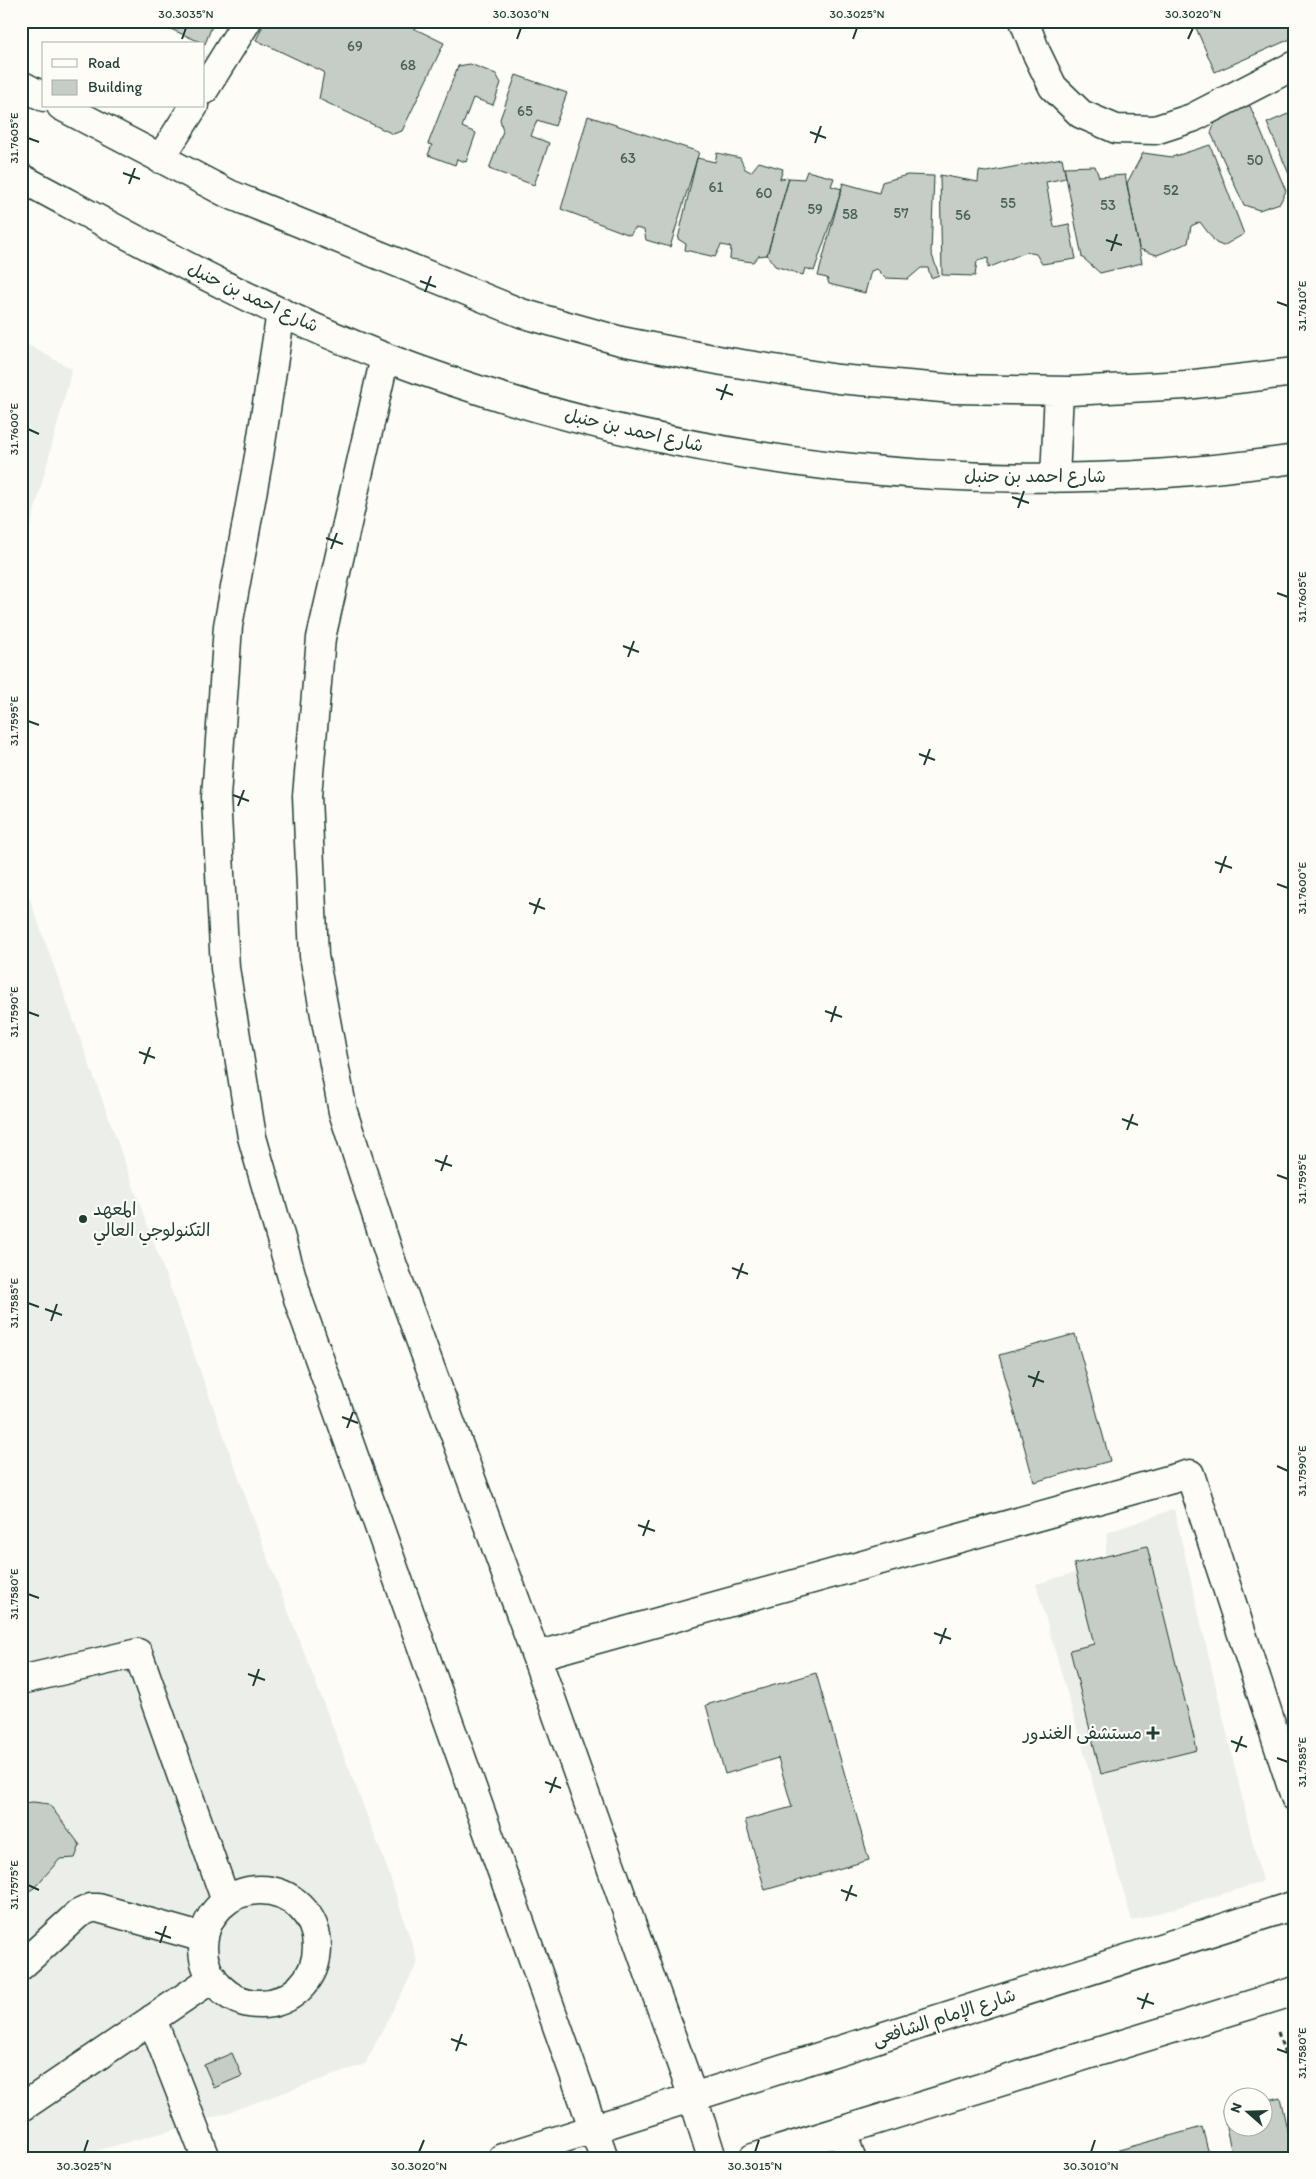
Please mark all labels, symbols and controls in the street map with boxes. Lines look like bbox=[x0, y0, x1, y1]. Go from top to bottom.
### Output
text: 30.3035°N bbox=[158, 7, 214, 21]
text: 30.3030°N bbox=[493, 7, 549, 21]
text: 30.3025°N bbox=[829, 7, 885, 21]
text: 30.3020°N bbox=[1165, 7, 1221, 21]
house number: 69 bbox=[347, 37, 363, 55]
legend bbox=[42, 42, 205, 108]
text: Road bbox=[88, 54, 121, 72]
house number: 68 bbox=[400, 56, 416, 74]
text: Building bbox=[88, 78, 142, 96]
house number: 65 bbox=[517, 102, 533, 120]
text: 31.7605°E bbox=[7, 112, 21, 164]
house number: 63 bbox=[620, 149, 636, 167]
house number: 50 bbox=[1246, 151, 1264, 169]
house number: 61 bbox=[709, 178, 723, 196]
house number: 52 bbox=[1163, 181, 1179, 199]
house number: 60 bbox=[755, 184, 773, 202]
house number: 55 bbox=[1000, 194, 1016, 212]
house number: 53 bbox=[1100, 196, 1116, 214]
house number: 59 bbox=[807, 200, 823, 218]
house number: 57 bbox=[893, 204, 909, 222]
house number: 58 bbox=[842, 205, 858, 223]
house number: 56 bbox=[955, 206, 971, 224]
street label: شارع احمد بن حنبل bbox=[184, 257, 322, 338]
text: 31.7610°E bbox=[1295, 280, 1309, 331]
text: 31.7600°E bbox=[7, 402, 21, 455]
street label: شارع احمد بن حنبل bbox=[562, 403, 706, 458]
street label: شارع احمد بن حنبل bbox=[964, 465, 1106, 488]
text: 31.7605°E bbox=[1295, 571, 1309, 623]
text: 31.7595°E bbox=[7, 696, 21, 746]
text: 31.7600°E bbox=[1295, 861, 1309, 914]
text: 31.7590°E bbox=[7, 986, 21, 1038]
text: 31.7595°E bbox=[1295, 1154, 1309, 1204]
place label: المعهد التكنولوجي العالي bbox=[93, 1198, 210, 1246]
marker: المعهد التكنولوجي العالي bbox=[77, 1213, 89, 1225]
text: 31.7585°E bbox=[7, 1277, 21, 1328]
text: 31.7590°E bbox=[1295, 1445, 1309, 1497]
text: 31.7580°E bbox=[7, 1568, 21, 1620]
place label: مستشفى الغندور bbox=[1021, 1722, 1142, 1744]
marker: مستشفى الغندور bbox=[1146, 1726, 1160, 1740]
text: 31.7585°E bbox=[1295, 1736, 1309, 1787]
text: 31.7575°E bbox=[7, 1860, 21, 1910]
street label: شارع الإمام الشافعى bbox=[869, 1983, 1019, 2053]
text: 31.7580°E bbox=[1295, 2027, 1309, 2079]
north arrow bbox=[1224, 2086, 1274, 2136]
text: N bbox=[1227, 2100, 1246, 2115]
text: 30.3025°N bbox=[56, 2159, 112, 2173]
text: 30.3020°N bbox=[391, 2159, 447, 2173]
text: 30.3015°N bbox=[728, 2159, 782, 2173]
text: 30.3010°N bbox=[1063, 2159, 1119, 2173]

